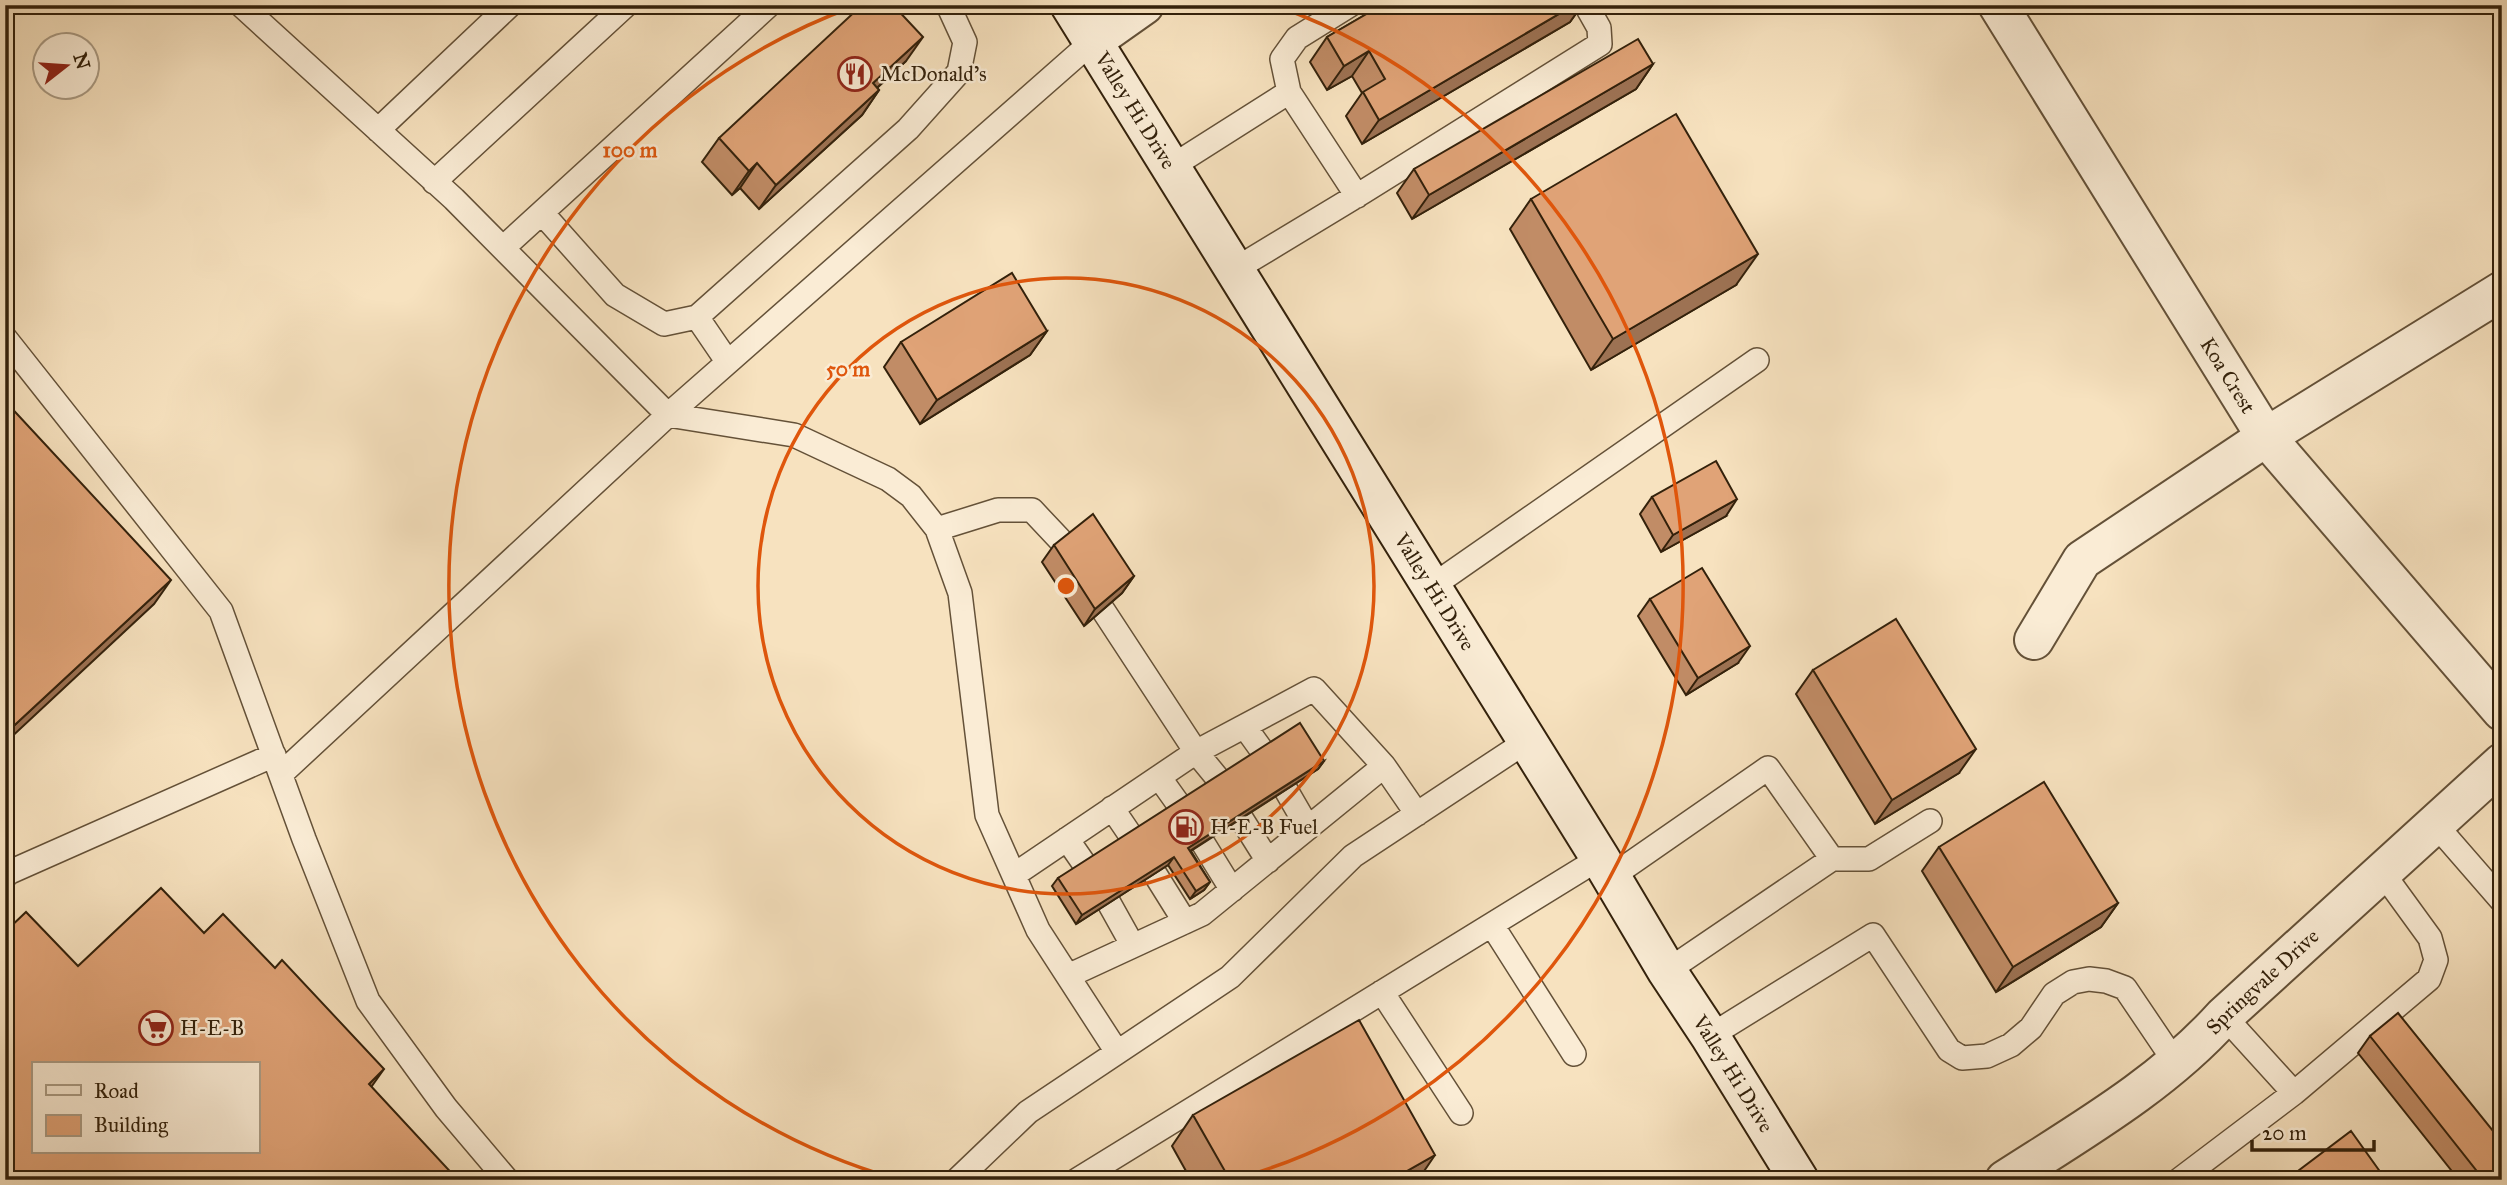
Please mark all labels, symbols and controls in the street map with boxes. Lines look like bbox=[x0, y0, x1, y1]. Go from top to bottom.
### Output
north arrow bbox=[32, 32, 102, 102]
street label: Valley Hi Drive bbox=[1089, 46, 1182, 174]
text: N bbox=[68, 50, 95, 72]
restaurant icon: McDonald's bbox=[836, 55, 874, 93]
place label: McDonald's bbox=[880, 61, 987, 87]
text: 100 m bbox=[603, 137, 658, 163]
street label: Koa Crest bbox=[2194, 333, 2262, 419]
text: 50 m bbox=[826, 356, 870, 382]
street label: Valley Hi Drive bbox=[1388, 528, 1481, 656]
centre of rings bbox=[1054, 574, 1078, 598]
fuel station icon: H-E-B Fuel bbox=[1167, 808, 1205, 846]
place label: H-E-B Fuel bbox=[1210, 814, 1318, 840]
street label: Springvale Drive bbox=[2201, 923, 2324, 1040]
supermarket icon: H-E-B bbox=[137, 1009, 175, 1047]
street label: Valley Hi Drive bbox=[1686, 1009, 1780, 1138]
place label: H-E-B bbox=[180, 1015, 244, 1041]
legend bbox=[32, 1062, 259, 1154]
text: Road bbox=[94, 1078, 139, 1104]
scale bar bbox=[2252, 1108, 2374, 1152]
text: Building bbox=[94, 1112, 168, 1138]
text: 20 m bbox=[2262, 1120, 2307, 1146]

